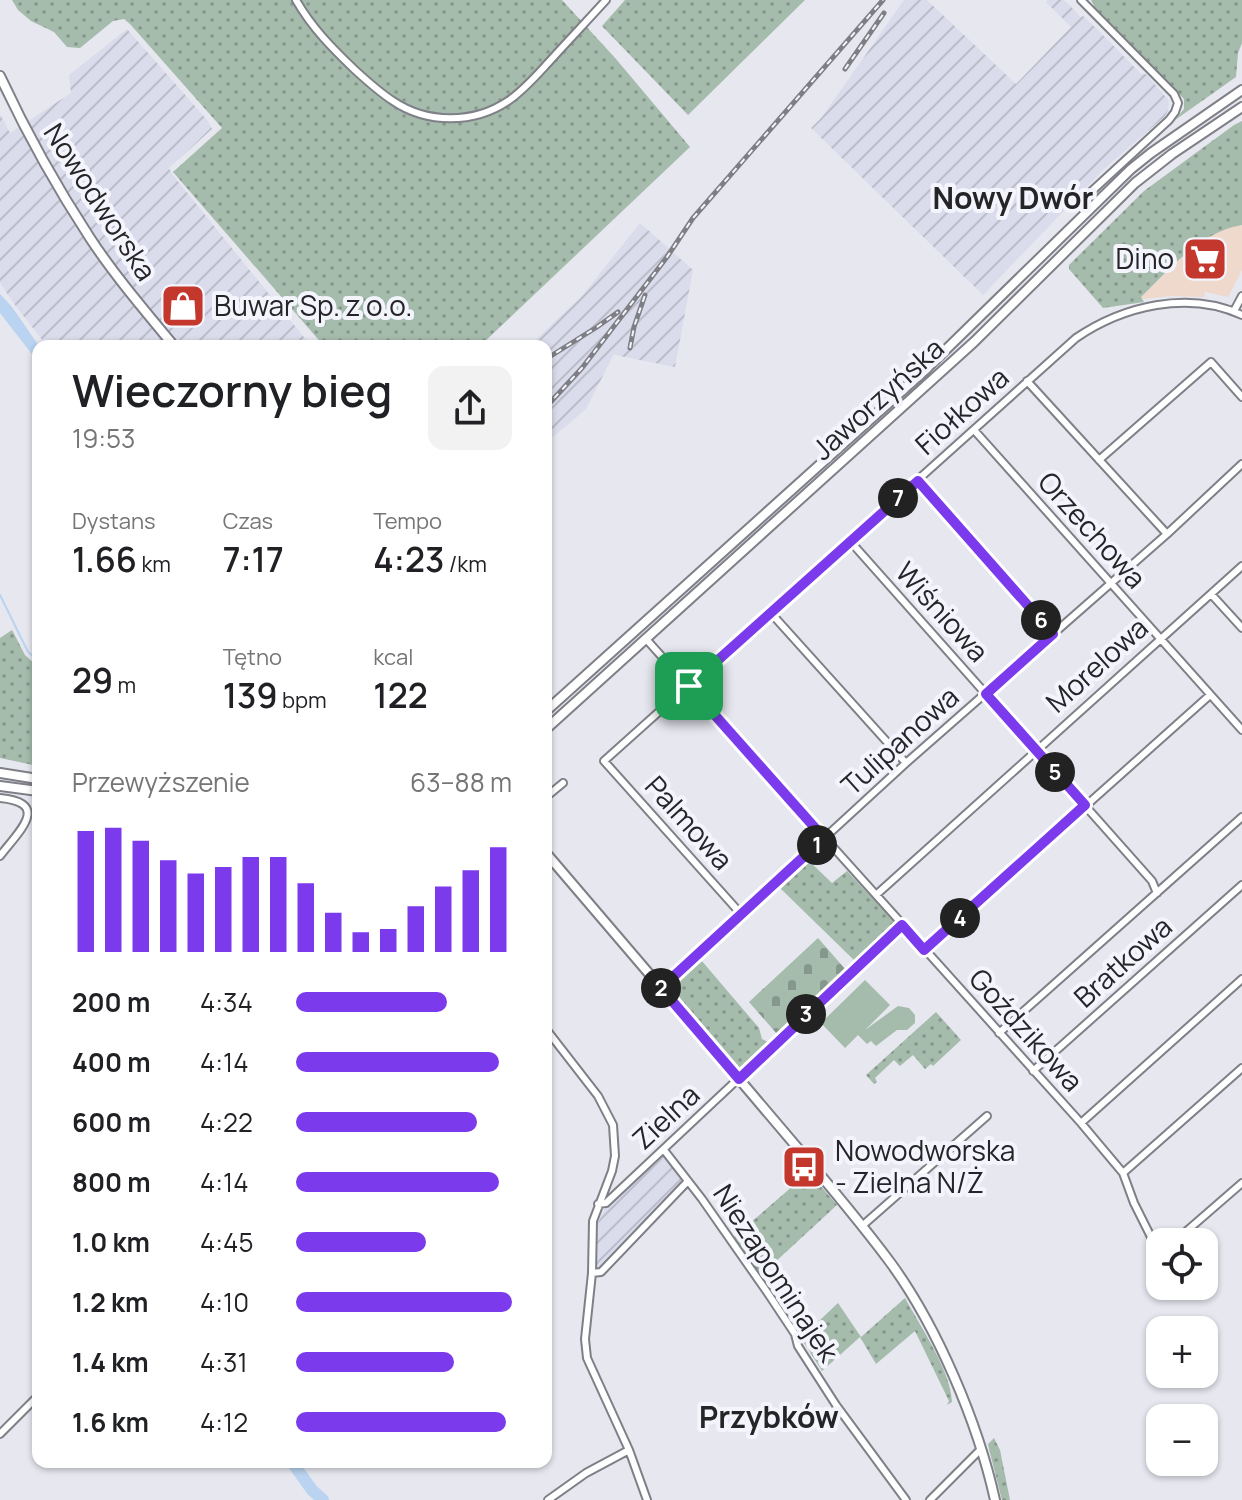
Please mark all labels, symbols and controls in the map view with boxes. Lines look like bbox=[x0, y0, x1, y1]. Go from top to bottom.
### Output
street label: Nowodworska bbox=[36, 115, 166, 287]
district label: Nowy Dwór bbox=[932, 177, 1094, 218]
supermarket icon: Dino bbox=[1181, 235, 1229, 283]
place label: Dino bbox=[1116, 239, 1174, 277]
shop icon: Buwar Sp. z o.o. bbox=[159, 282, 207, 330]
place label: Buwar Sp. z o.o. bbox=[214, 286, 412, 324]
street label: Jaworzyńska bbox=[803, 329, 952, 468]
street label: Fiołkowa bbox=[906, 358, 1016, 462]
text: Wieczorny bieg bbox=[72, 360, 392, 420]
button: share bbox=[428, 366, 512, 450]
text: 19:53 bbox=[72, 420, 135, 456]
street label: Orzechowa bbox=[1030, 463, 1155, 596]
pin: 7 bbox=[878, 478, 918, 518]
text: 7 bbox=[892, 483, 904, 513]
text: Dystans bbox=[72, 506, 156, 536]
text: Czas bbox=[223, 506, 273, 536]
text: Tempo bbox=[373, 506, 442, 536]
text: 1.66 bbox=[72, 536, 137, 582]
text: 7:17 bbox=[223, 536, 284, 582]
text: 4:23 bbox=[373, 536, 444, 582]
text: km bbox=[137, 549, 171, 579]
text: /km bbox=[444, 549, 487, 579]
street label: Wiśniowa bbox=[888, 553, 998, 669]
pin: 6 bbox=[1021, 600, 1061, 640]
text: 6 bbox=[1034, 605, 1048, 635]
street label: Morelowa bbox=[1037, 608, 1156, 720]
text: Tętno bbox=[223, 642, 282, 672]
text: kcal bbox=[373, 642, 413, 672]
pin bbox=[655, 652, 723, 720]
text: 29 bbox=[72, 657, 113, 703]
icon: arrive bbox=[667, 664, 711, 708]
text: m bbox=[113, 670, 136, 700]
text: 139 bbox=[223, 672, 278, 718]
text: 122 bbox=[373, 672, 428, 718]
street label: Tulipanowa bbox=[832, 677, 966, 803]
text: bpm bbox=[278, 685, 327, 715]
pin: 5 bbox=[1035, 752, 1075, 792]
text: 5 bbox=[1049, 757, 1061, 787]
text: Przewyższenie bbox=[72, 764, 250, 800]
text: 63–88 m bbox=[410, 764, 512, 800]
street label: Palmowa bbox=[637, 767, 742, 877]
pin: 1 bbox=[797, 825, 837, 865]
text: 1 bbox=[812, 830, 822, 860]
pin: 4 bbox=[940, 898, 980, 938]
text: 4 bbox=[953, 903, 967, 933]
street label: Bratkowa bbox=[1065, 907, 1179, 1015]
street label: Goździkowa bbox=[961, 960, 1092, 1099]
pin: 2 bbox=[641, 968, 681, 1008]
text: 2 bbox=[654, 973, 668, 1003]
text: 200 m bbox=[72, 984, 150, 1020]
text: 4:34 bbox=[200, 984, 253, 1020]
pin: 3 bbox=[786, 994, 826, 1034]
text: 3 bbox=[800, 999, 812, 1029]
text: 400 m bbox=[72, 1044, 151, 1080]
text: 4:14 bbox=[200, 1044, 249, 1080]
street label: Zielna bbox=[624, 1075, 707, 1157]
text: 600 m bbox=[72, 1104, 151, 1140]
text: 4:22 bbox=[200, 1104, 253, 1140]
place label: Nowodworska - Zielna N/Ż bbox=[835, 1131, 1015, 1201]
bus stop icon: Nowodworska - Zielna N/Ż bbox=[780, 1143, 828, 1191]
text: 800 m bbox=[72, 1164, 151, 1200]
text: 4:14 bbox=[200, 1164, 249, 1200]
street label: Niezapominajek bbox=[705, 1176, 849, 1369]
text: 1.0 km bbox=[72, 1224, 150, 1260]
text: 4:45 bbox=[200, 1224, 253, 1260]
map controls bbox=[1146, 1228, 1218, 1476]
button: locate bbox=[1146, 1228, 1218, 1300]
text: 1.2 km bbox=[72, 1284, 148, 1320]
text: 4:10 bbox=[200, 1284, 249, 1320]
button: + bbox=[1146, 1316, 1218, 1388]
text: 1.4 km bbox=[72, 1344, 149, 1380]
text: 4:31 bbox=[200, 1344, 248, 1380]
district label: Przybków bbox=[699, 1396, 839, 1437]
text: 1.6 km bbox=[72, 1404, 149, 1440]
text: 4:12 bbox=[200, 1404, 248, 1440]
button: − bbox=[1146, 1404, 1218, 1476]

